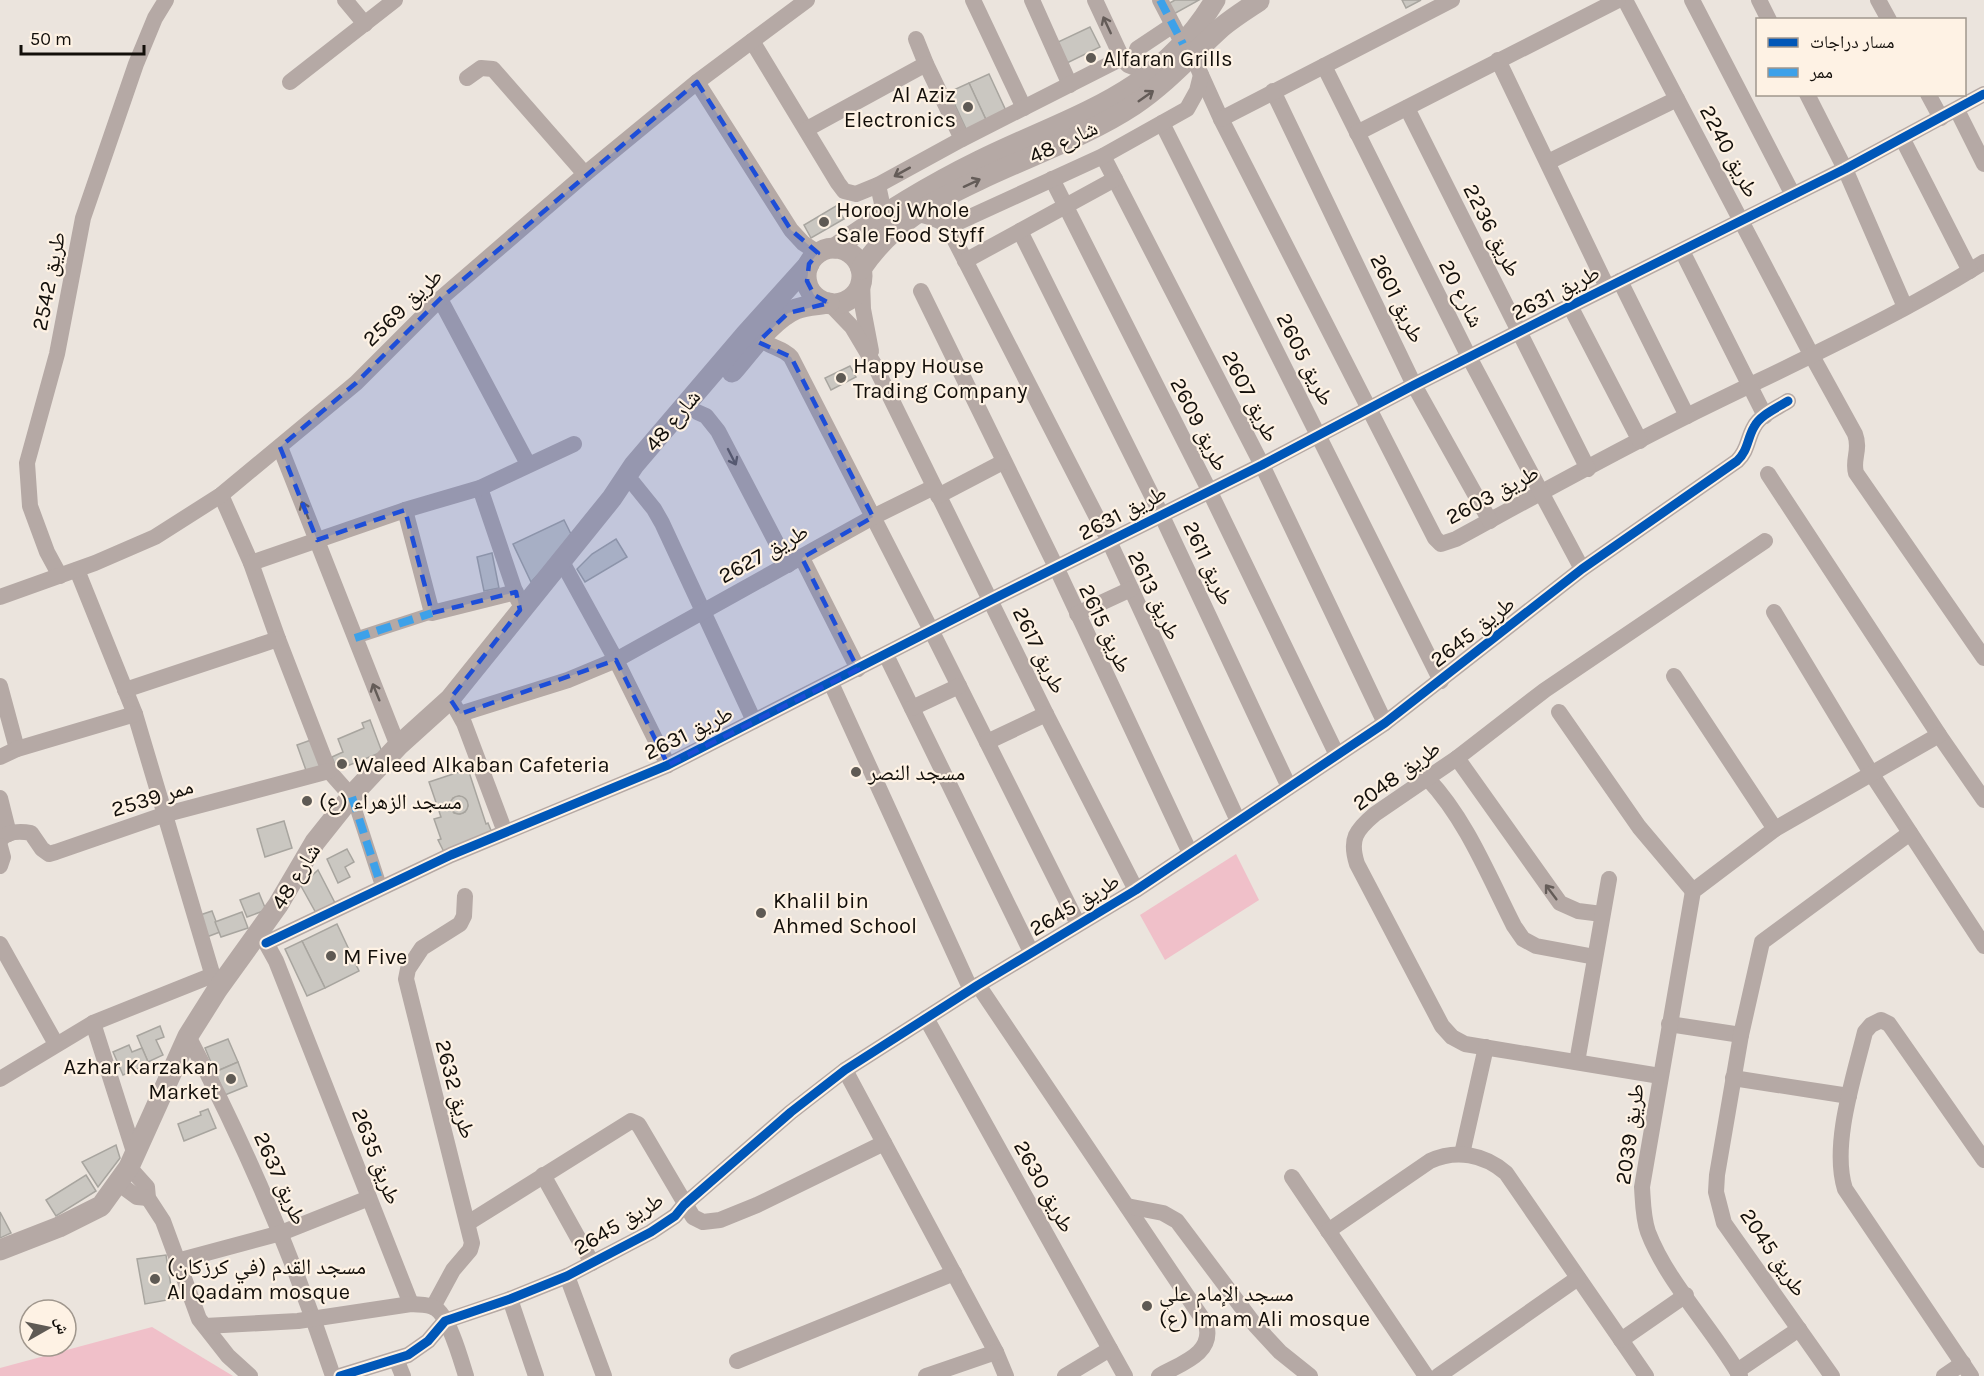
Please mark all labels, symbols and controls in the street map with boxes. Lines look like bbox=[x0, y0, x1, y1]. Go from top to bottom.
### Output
one-way arrow bbox=[1100, 17, 1112, 35]
scale bar bbox=[21, 18, 144, 56]
legend bbox=[1756, 18, 1966, 96]
text: 50 m bbox=[30, 28, 72, 50]
text: مسار دراجات bbox=[1810, 31, 1895, 53]
place label: Alfaran Grills bbox=[1103, 46, 1233, 72]
marker: Alfaran Grills bbox=[1084, 51, 1098, 65]
text: ممر bbox=[1809, 61, 1833, 83]
place label: Al Aziz Electronics bbox=[844, 82, 956, 133]
one-way arrow bbox=[1137, 90, 1154, 102]
marker: Al Aziz Electronics bbox=[961, 100, 975, 114]
street label: طريق 2240 bbox=[1694, 101, 1764, 202]
street label: شارع 48 bbox=[1025, 115, 1102, 169]
one-way arrow bbox=[894, 166, 911, 178]
one-way arrow bbox=[962, 177, 980, 189]
street label: طريق 2236 bbox=[1458, 179, 1527, 282]
place label: Horooj Whole Sale Food Styff bbox=[836, 197, 985, 248]
marker: Horooj Whole Sale Food Styff bbox=[817, 215, 831, 229]
street label: طريق 2542 bbox=[27, 229, 71, 333]
street label: طريق 2601 bbox=[1364, 250, 1430, 347]
street label: شارع 20 bbox=[1433, 255, 1489, 332]
street label: طريق 2631 bbox=[1507, 260, 1604, 326]
street label: طريق 2569 bbox=[357, 263, 448, 352]
street label: طريق 2605 bbox=[1271, 308, 1340, 410]
street label: طريق 2607 bbox=[1216, 346, 1284, 446]
place label: Happy House Trading Company bbox=[853, 353, 1028, 404]
marker: Happy House Trading Company bbox=[834, 371, 848, 385]
street label: طريق 2609 bbox=[1164, 373, 1234, 476]
street label: شارع 48 bbox=[639, 384, 706, 457]
one-way arrow bbox=[726, 447, 738, 465]
street label: طريق 2603 bbox=[1441, 460, 1543, 530]
street label: طريق 2631 bbox=[1074, 480, 1171, 546]
one-way arrow bbox=[299, 501, 310, 520]
street label: طريق 2611 bbox=[1177, 517, 1239, 610]
street label: طريق 2627 bbox=[714, 519, 813, 589]
street label: طريق 2613 bbox=[1122, 546, 1186, 644]
street label: طريق 2615 bbox=[1073, 580, 1137, 677]
street label: طريق 2645 bbox=[1425, 591, 1520, 673]
street label: طريق 2617 bbox=[1007, 603, 1071, 698]
one-way arrow bbox=[370, 683, 381, 701]
street label: طريق 2631 bbox=[640, 700, 737, 766]
street label: طريق 2048 bbox=[1348, 735, 1445, 816]
place label: Waleed Alkaban Cafeteria bbox=[354, 752, 610, 778]
marker: Waleed Alkaban Cafeteria bbox=[335, 757, 349, 771]
place label: مسجد النصر bbox=[867, 760, 965, 786]
marker: مسجد النصر bbox=[849, 765, 863, 779]
street label: ممر 2539 bbox=[108, 773, 196, 823]
place label: مسجد الزهراء (ع) bbox=[319, 789, 462, 815]
marker: مسجد الزهراء (ع) bbox=[300, 794, 314, 808]
street label: شارع 48 bbox=[266, 839, 326, 914]
street label: طريق 2645 bbox=[1025, 868, 1124, 942]
one-way arrow bbox=[1545, 885, 1558, 901]
place label: Khalil bin Ahmed School bbox=[773, 888, 917, 939]
marker: Khalil bin Ahmed School bbox=[754, 906, 768, 920]
place label: M Five bbox=[343, 944, 407, 970]
marker: M Five bbox=[324, 949, 338, 963]
street label: طريق 2632 bbox=[429, 1037, 481, 1142]
place label: Azhar Karzakan Market bbox=[64, 1054, 219, 1105]
marker: Azhar Karzakan Market bbox=[224, 1072, 238, 1086]
street label: طريق 2039 bbox=[1610, 1082, 1650, 1186]
street label: طريق 2635 bbox=[346, 1105, 406, 1208]
street label: طريق 2637 bbox=[248, 1128, 312, 1229]
street label: طريق 2630 bbox=[1008, 1136, 1080, 1237]
street label: طريق 2645 bbox=[569, 1187, 668, 1261]
street label: طريق 2045 bbox=[1734, 1203, 1812, 1302]
place label: مسجد القدم (في كرزكان) Al Qadam mosque bbox=[167, 1254, 366, 1305]
marker: مسجد القدم (في كرزكان) Al Qadam mosque bbox=[148, 1272, 162, 1286]
place label: مسجد الإمام علي (ع) Imam Ali mosque bbox=[1159, 1281, 1370, 1332]
north arrow bbox=[18, 1298, 78, 1358]
marker: مسجد الإمام علي (ع) Imam Ali mosque bbox=[1140, 1299, 1154, 1313]
text: ش bbox=[52, 1316, 73, 1336]

